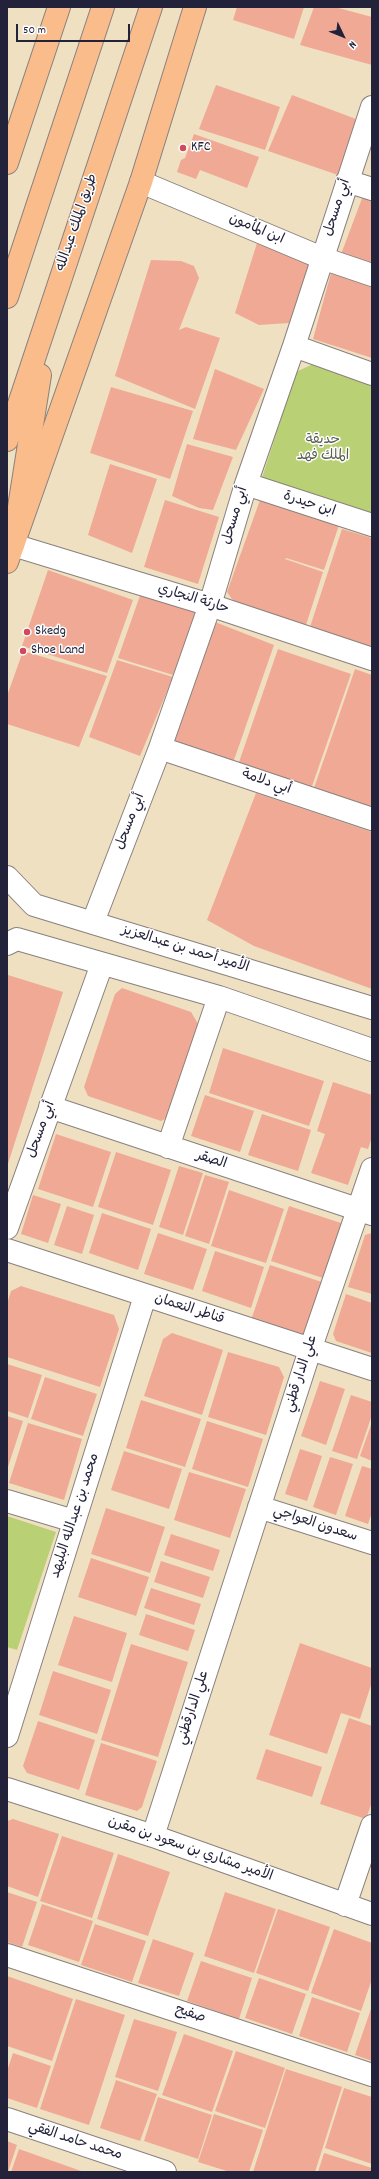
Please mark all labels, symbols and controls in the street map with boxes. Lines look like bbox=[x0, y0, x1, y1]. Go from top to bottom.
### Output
scale bar bbox=[18, 16, 132, 42]
north arrow bbox=[323, 16, 363, 56]
text: 50 m bbox=[23, 22, 46, 39]
text: N bbox=[344, 37, 359, 52]
place label: KFC bbox=[191, 140, 211, 156]
marker: KFC bbox=[178, 143, 188, 153]
street label: طريق الملك عبدالله bbox=[53, 172, 103, 274]
street label: أبي مسحل bbox=[321, 177, 355, 239]
street label: ابن المأمون bbox=[226, 211, 286, 249]
park label: حديقة الملك فهد bbox=[297, 433, 349, 466]
street label: أبي مسحل bbox=[219, 485, 253, 547]
street label: ابن حيدرة bbox=[281, 489, 337, 521]
street label: حارثة النجاري bbox=[155, 581, 231, 619]
place label: Skedg bbox=[35, 624, 66, 640]
marker: Skedg bbox=[22, 627, 32, 637]
place label: Shoe Land bbox=[31, 643, 85, 659]
marker: Shoe Land bbox=[18, 646, 28, 656]
street label: أبي دلامة bbox=[239, 767, 293, 799]
street label: أبي مسحل bbox=[113, 791, 149, 853]
street label: الأمير أحمد بن عبدالعزيز bbox=[119, 923, 251, 977]
street label: أبي مسحل bbox=[24, 1099, 60, 1161]
street label: الصقر bbox=[193, 1148, 229, 1174]
street label: قناطر النعمان bbox=[152, 1291, 226, 1329]
street label: علي الدار قطني bbox=[282, 1333, 322, 1415]
street label: محمد بن عبدالله البليهد bbox=[48, 1452, 104, 1580]
street label: سعدون العواجي bbox=[271, 1503, 359, 1547]
street label: علي الدارقطني bbox=[174, 1669, 214, 1747]
street label: الأمير مشاري بن سعود بن مقرن bbox=[105, 1814, 275, 1886]
street label: صفيح bbox=[173, 2002, 207, 2028]
street label: محمد حامد الفقي bbox=[26, 2119, 124, 2165]

